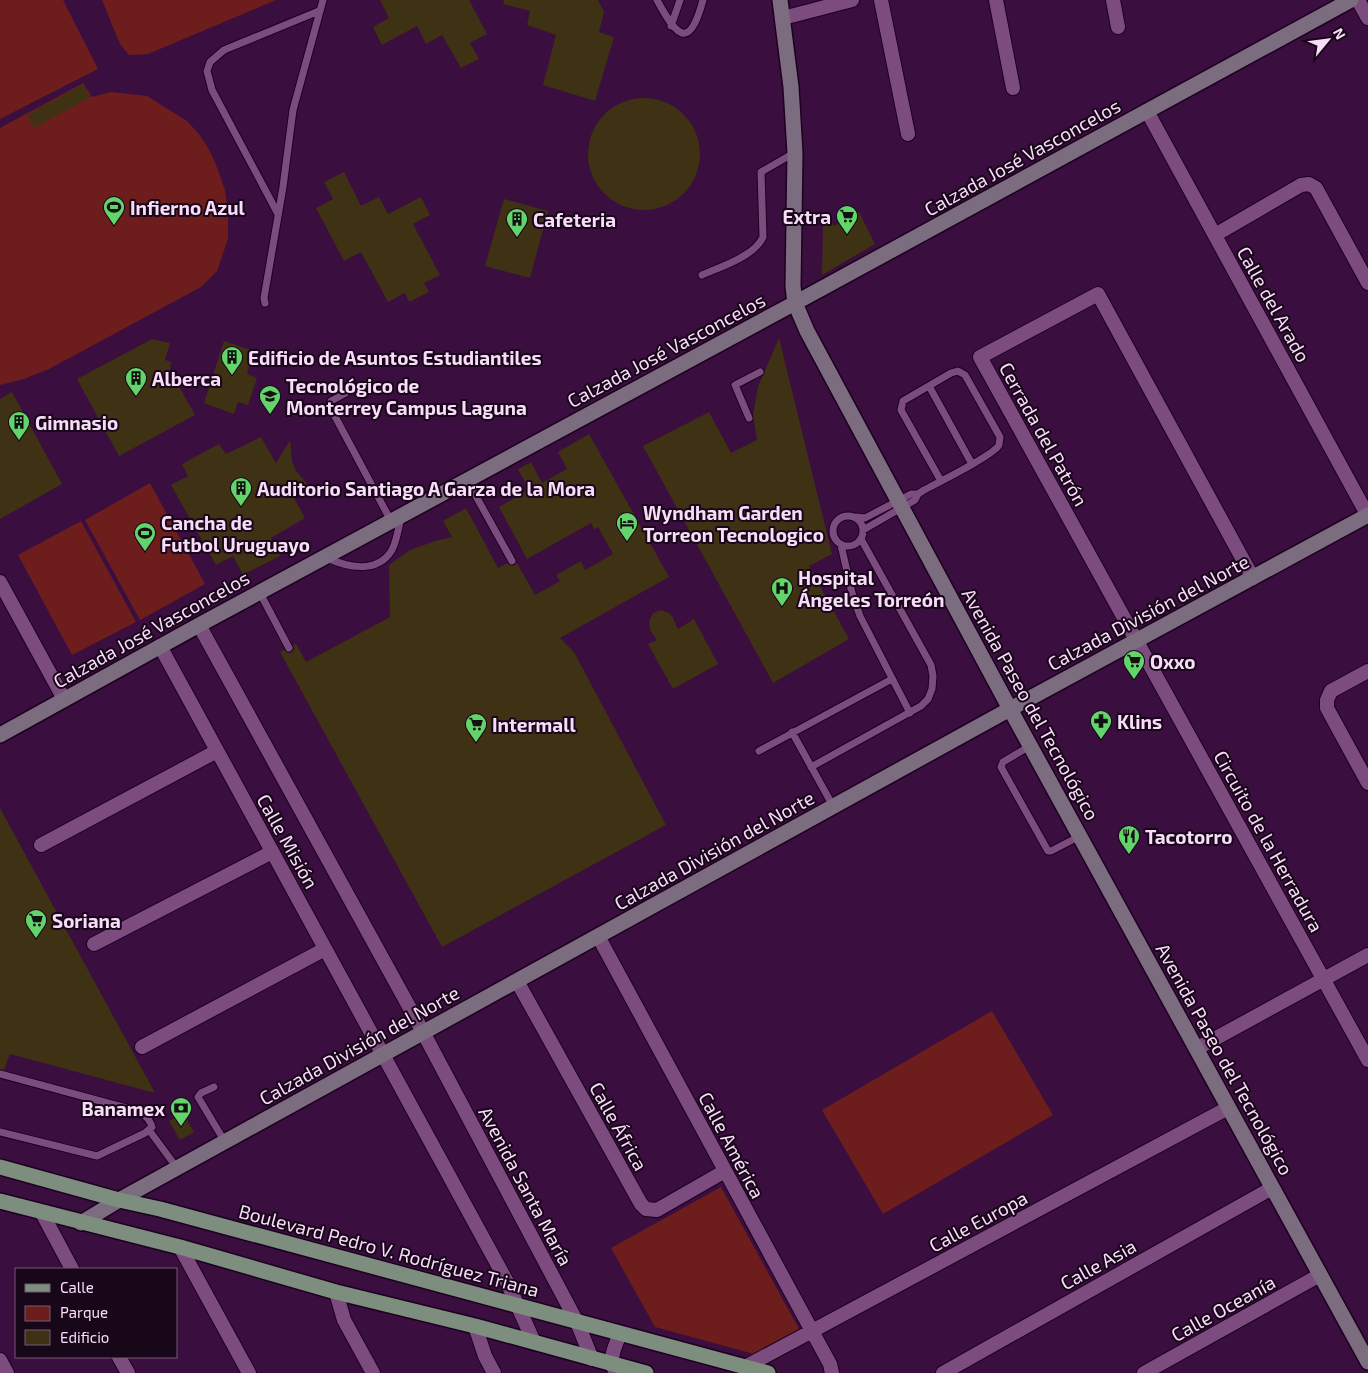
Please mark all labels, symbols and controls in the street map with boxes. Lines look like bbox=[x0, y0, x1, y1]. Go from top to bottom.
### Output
north arrow bbox=[1303, 15, 1353, 65]
text: N bbox=[1330, 25, 1350, 42]
street label: Calzada José Vasconcelos bbox=[920, 93, 1124, 221]
sports icon: Infierno Azul bbox=[102, 195, 126, 226]
place label: Infierno Azul bbox=[130, 196, 245, 219]
supermarket icon: Extra bbox=[835, 204, 859, 235]
place label: Extra bbox=[783, 205, 831, 228]
building icon: Cafeteria bbox=[505, 207, 529, 238]
place label: Cafeteria bbox=[533, 208, 616, 231]
street label: Calle del Arado bbox=[1233, 242, 1315, 366]
street label: Calzada José Vasconcelos bbox=[563, 288, 769, 412]
building icon: Edificio de Asuntos Estudiantiles bbox=[220, 345, 244, 376]
place label: Edificio de Asuntos Estudiantiles bbox=[248, 346, 542, 369]
street label: Cerrada del Patrón bbox=[995, 358, 1093, 510]
building icon: Alberca bbox=[124, 366, 148, 397]
place label: Alberca bbox=[152, 367, 221, 390]
place label: Tecnológico de Monterrey Campus Laguna bbox=[286, 374, 527, 420]
school or university icon: Tecnológico de Monterrey Campus Laguna bbox=[258, 384, 282, 415]
building icon: Gimnasio bbox=[7, 410, 31, 441]
place label: Gimnasio bbox=[35, 411, 118, 434]
building icon: Auditorio Santiago A Garza de la Mora bbox=[229, 476, 253, 507]
place label: Auditorio Santiago A Garza de la Mora bbox=[257, 477, 595, 500]
place label: Wyndham Garden Torreon Tecnologico bbox=[643, 501, 824, 546]
place label: Cancha de Futbol Uruguayo bbox=[161, 511, 310, 557]
hotel icon: Wyndham Garden Torreon Tecnologico bbox=[615, 511, 639, 542]
sports icon: Cancha de Futbol Uruguayo bbox=[133, 521, 157, 552]
street label: Calzada División del Norte bbox=[1043, 549, 1253, 675]
street label: Calzada José Vasconcelos bbox=[49, 565, 253, 693]
place label: Hospital Ángeles Torreón bbox=[798, 566, 944, 611]
hospital icon: Hospital Ángeles Torreón bbox=[770, 576, 794, 607]
street label: Avenida Paseo del Tecnológico bbox=[958, 584, 1104, 824]
supermarket icon: Oxxo bbox=[1122, 649, 1146, 680]
place label: Oxxo bbox=[1150, 650, 1196, 673]
pharmacy icon: Klins bbox=[1089, 709, 1113, 740]
place label: Klins bbox=[1117, 710, 1162, 733]
supermarket icon: Intermall bbox=[464, 712, 488, 743]
place label: Intermall bbox=[492, 713, 576, 736]
street label: Circuito de la Herradura bbox=[1209, 746, 1329, 936]
street label: Calzada División del Norte bbox=[610, 785, 818, 915]
street label: Calle Misión bbox=[253, 790, 323, 892]
restaurant icon: Tacotorro bbox=[1117, 824, 1141, 855]
place label: Tacotorro bbox=[1145, 825, 1233, 848]
supermarket icon: Soriana bbox=[24, 908, 48, 939]
place label: Soriana bbox=[52, 909, 121, 932]
street label: Avenida Paseo del Tecnológico bbox=[1152, 939, 1298, 1179]
street label: Calzada División del Norte bbox=[255, 980, 463, 1110]
street label: Calle África bbox=[585, 1078, 653, 1174]
street label: Calle América bbox=[694, 1088, 770, 1202]
bank icon: Banamex bbox=[169, 1096, 193, 1127]
place label: Banamex bbox=[82, 1097, 165, 1120]
street label: Avenida Santa María bbox=[474, 1103, 578, 1269]
street label: Calle Europa bbox=[925, 1185, 1031, 1257]
street label: Boulevard Pedro V. Rodríguez Triana bbox=[236, 1199, 542, 1301]
street label: Calle Asia bbox=[1056, 1234, 1140, 1294]
legend bbox=[15, 1268, 178, 1358]
street label: Calle Oceanía bbox=[1167, 1270, 1279, 1346]
text: Calle bbox=[60, 1278, 94, 1296]
text: Parque bbox=[60, 1303, 108, 1321]
text: Edificio bbox=[60, 1328, 109, 1346]

